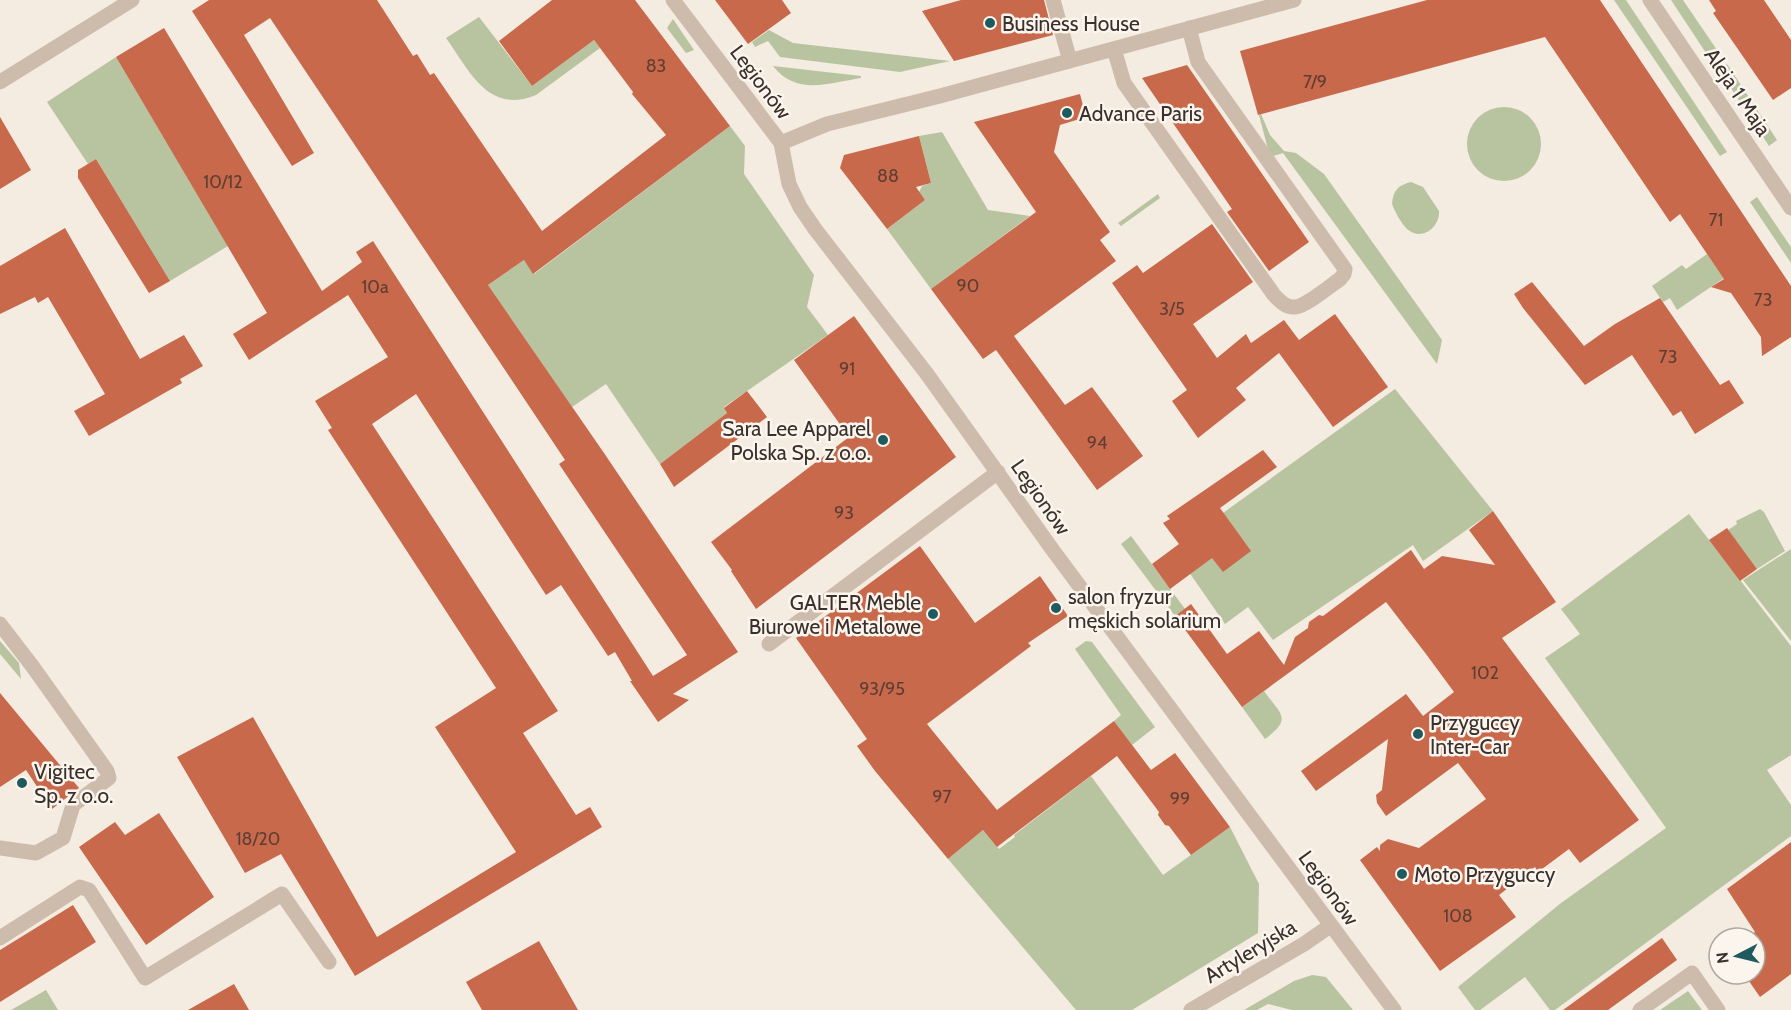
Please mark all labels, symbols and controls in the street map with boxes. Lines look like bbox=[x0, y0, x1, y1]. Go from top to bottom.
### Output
place label: Business House bbox=[1002, 11, 1140, 36]
marker: Business House bbox=[983, 16, 997, 30]
street label: Legionów bbox=[725, 40, 797, 124]
street label: Aleja 1 Maja bbox=[1699, 43, 1777, 141]
house number: 83 bbox=[646, 55, 666, 77]
house number: 7/9 bbox=[1303, 71, 1327, 93]
place label: Advance Paris bbox=[1079, 101, 1202, 126]
marker: Advance Paris bbox=[1060, 106, 1074, 120]
house number: 88 bbox=[877, 165, 899, 187]
house number: 10/12 bbox=[203, 171, 243, 193]
house number: 71 bbox=[1709, 209, 1723, 231]
house number: 90 bbox=[957, 275, 979, 297]
house number: 10a bbox=[361, 276, 389, 298]
house number: 73 bbox=[1754, 289, 1772, 311]
house number: 3/5 bbox=[1159, 298, 1185, 320]
house number: 73 bbox=[1659, 346, 1677, 368]
house number: 91 bbox=[839, 358, 855, 380]
place label: Sara Lee Apparel Polska Sp. z o.o. bbox=[722, 416, 871, 465]
house number: 94 bbox=[1087, 432, 1107, 454]
marker: Sara Lee Apparel Polska Sp. z o.o. bbox=[876, 433, 890, 447]
street label: Legionów bbox=[1006, 454, 1076, 540]
house number: 93 bbox=[834, 502, 854, 524]
place label: salon fryzur męskich solarium bbox=[1068, 584, 1221, 633]
place label: GALTER Meble Biurowe i Metalowe bbox=[749, 590, 921, 639]
marker: salon fryzur męskich solarium bbox=[1049, 601, 1063, 615]
marker: GALTER Meble Biurowe i Metalowe bbox=[926, 607, 940, 621]
house number: 102 bbox=[1471, 662, 1499, 684]
house number: 93/95 bbox=[859, 678, 905, 700]
place label: Przyguccy Inter-Car bbox=[1430, 710, 1520, 759]
marker: Przyguccy Inter-Car bbox=[1411, 727, 1425, 741]
place label: Vigitec Sp. z o.o. bbox=[34, 759, 113, 808]
marker: Vigitec Sp. z o.o. bbox=[15, 776, 29, 790]
house number: 97 bbox=[932, 786, 952, 808]
house number: 99 bbox=[1170, 788, 1190, 810]
house number: 18/20 bbox=[236, 828, 280, 850]
street label: Legionów bbox=[1294, 846, 1364, 930]
place label: Moto Przyguccy bbox=[1414, 862, 1556, 887]
marker: Moto Przyguccy bbox=[1395, 867, 1409, 881]
house number: 108 bbox=[1443, 905, 1473, 927]
street label: Artyleryjska bbox=[1200, 914, 1301, 989]
north arrow bbox=[1707, 926, 1767, 986]
text: N bbox=[1712, 951, 1733, 965]

